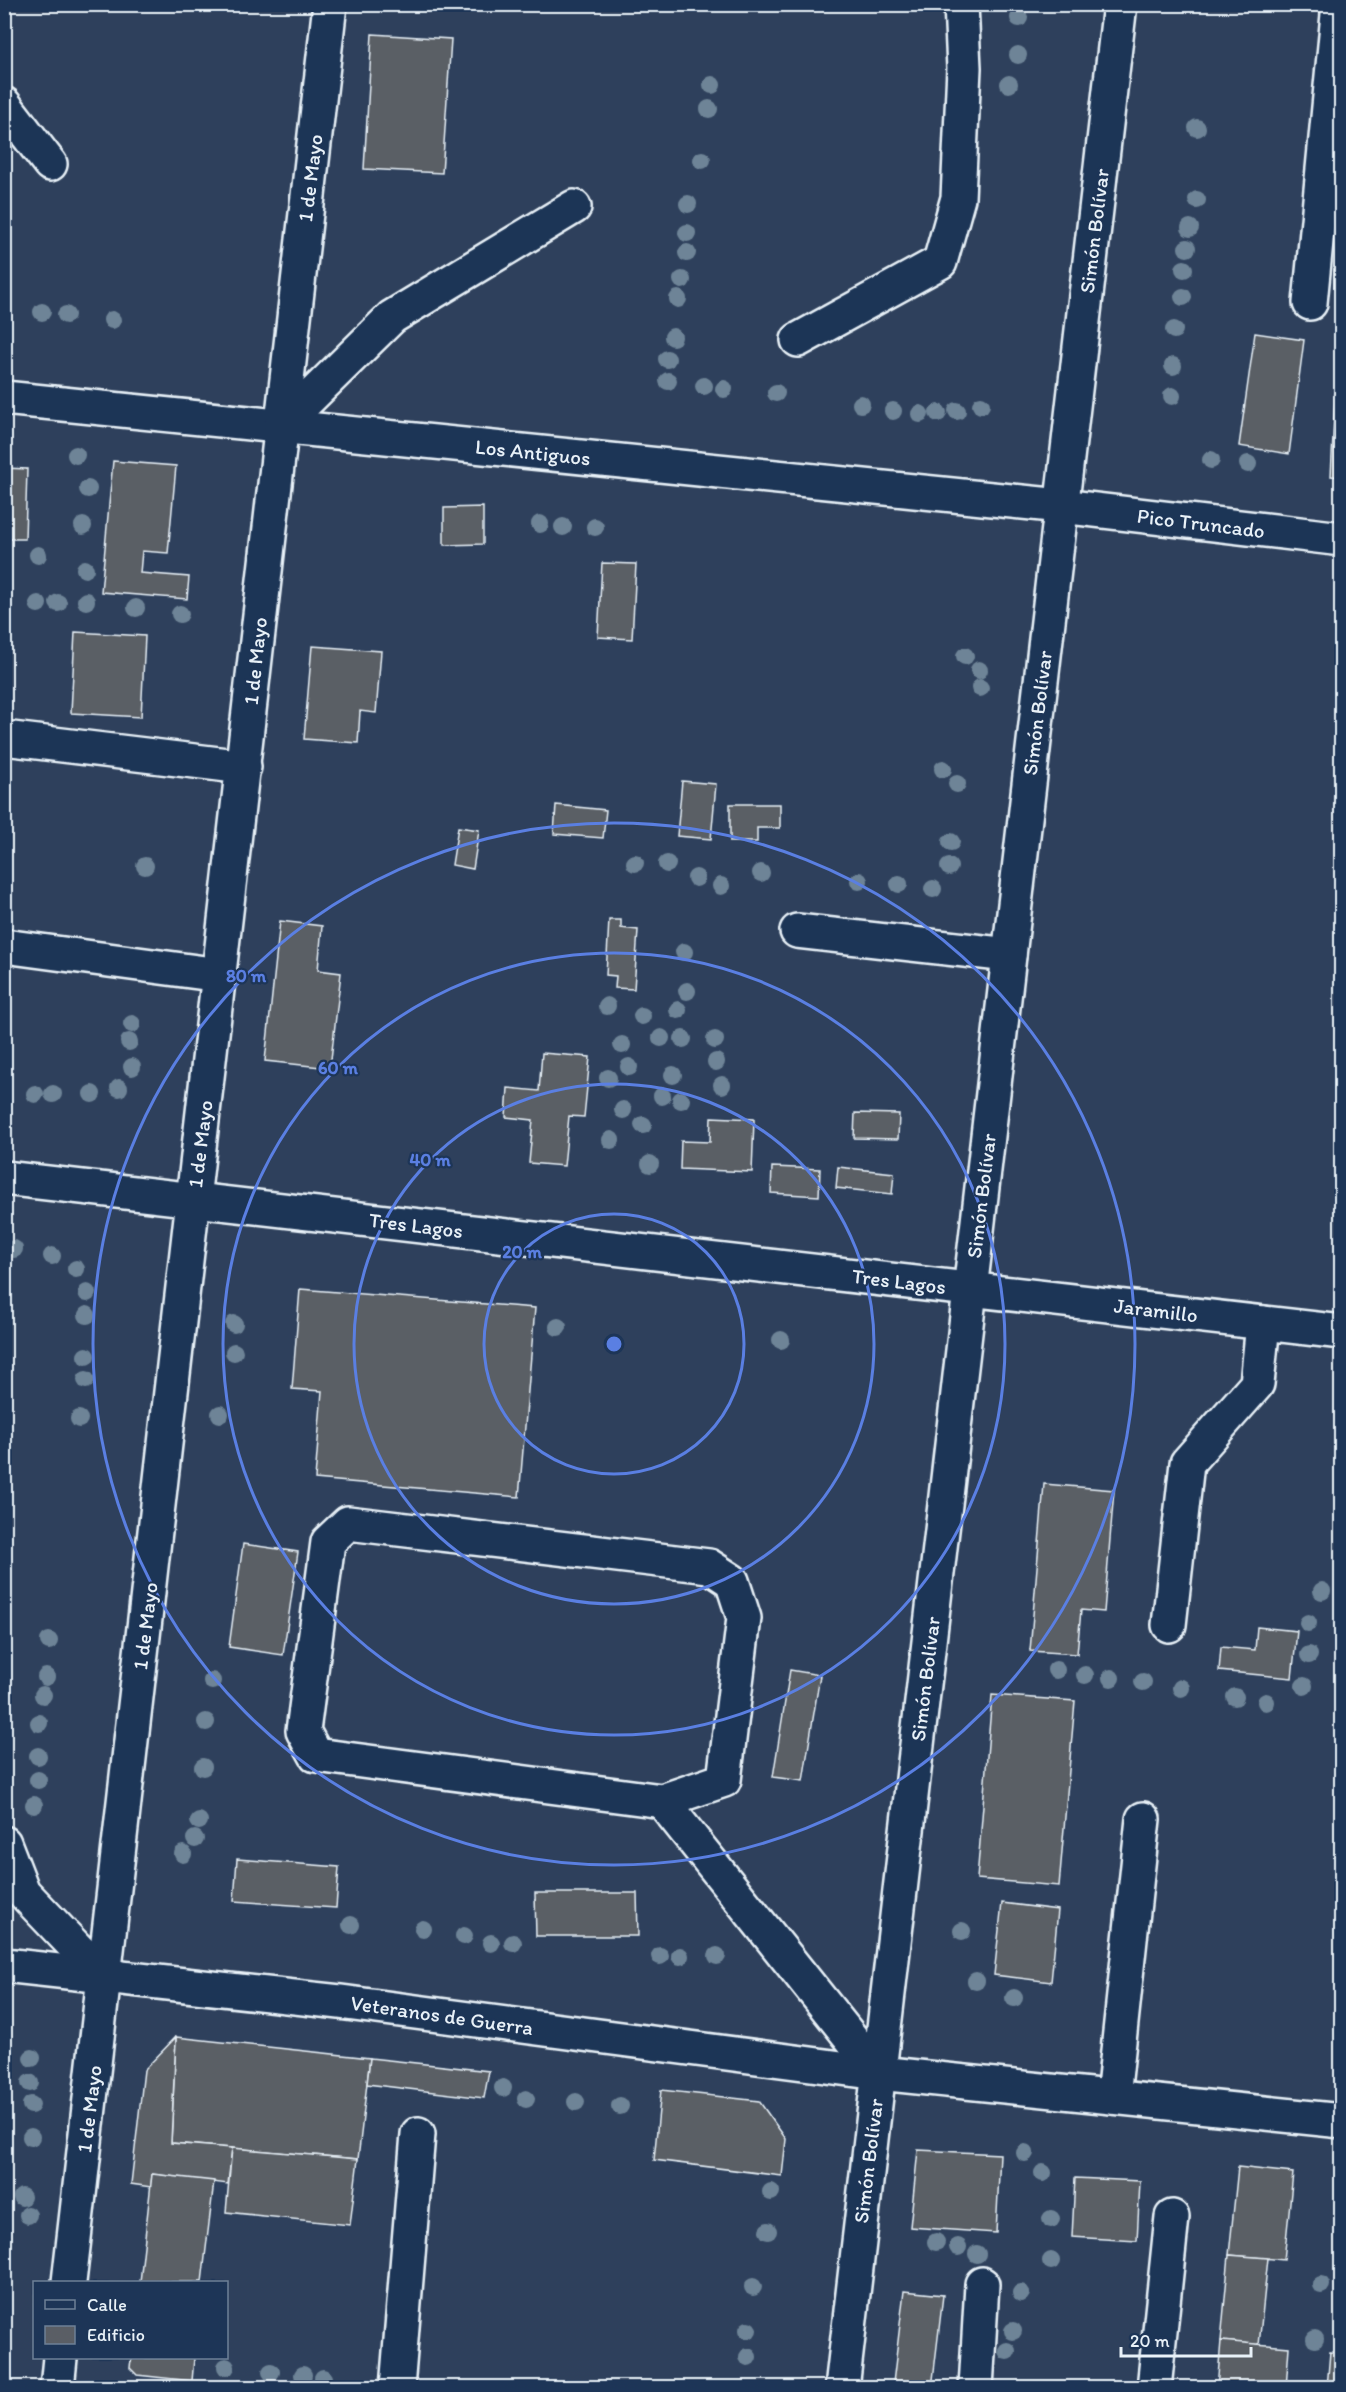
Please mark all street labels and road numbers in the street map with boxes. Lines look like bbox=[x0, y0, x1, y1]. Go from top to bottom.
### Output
street label: 1 de Mayo bbox=[292, 133, 328, 223]
street label: Simón Bolívar bbox=[1074, 167, 1114, 295]
street label: Los Antiguos bbox=[474, 434, 592, 470]
street label: Pico Truncado bbox=[1136, 503, 1266, 543]
street label: 1 de Mayo bbox=[238, 616, 272, 706]
street label: Simón Bolívar bbox=[1017, 649, 1057, 777]
street label: 1 de Mayo bbox=[182, 1099, 218, 1189]
street label: Simón Bolívar bbox=[961, 1132, 1001, 1260]
street label: Tres Lagos bbox=[368, 1207, 464, 1243]
street label: Tres Lagos bbox=[851, 1263, 947, 1299]
street label: Jaramillo bbox=[1113, 1292, 1199, 1328]
street label: 1 de Mayo bbox=[127, 1581, 163, 1671]
street label: Simón Bolívar bbox=[905, 1615, 945, 1743]
street label: Veteranos de Guerra bbox=[349, 1990, 535, 2040]
street label: 1 de Mayo bbox=[71, 2064, 107, 2154]
street label: Simón Bolívar bbox=[848, 2097, 888, 2225]

